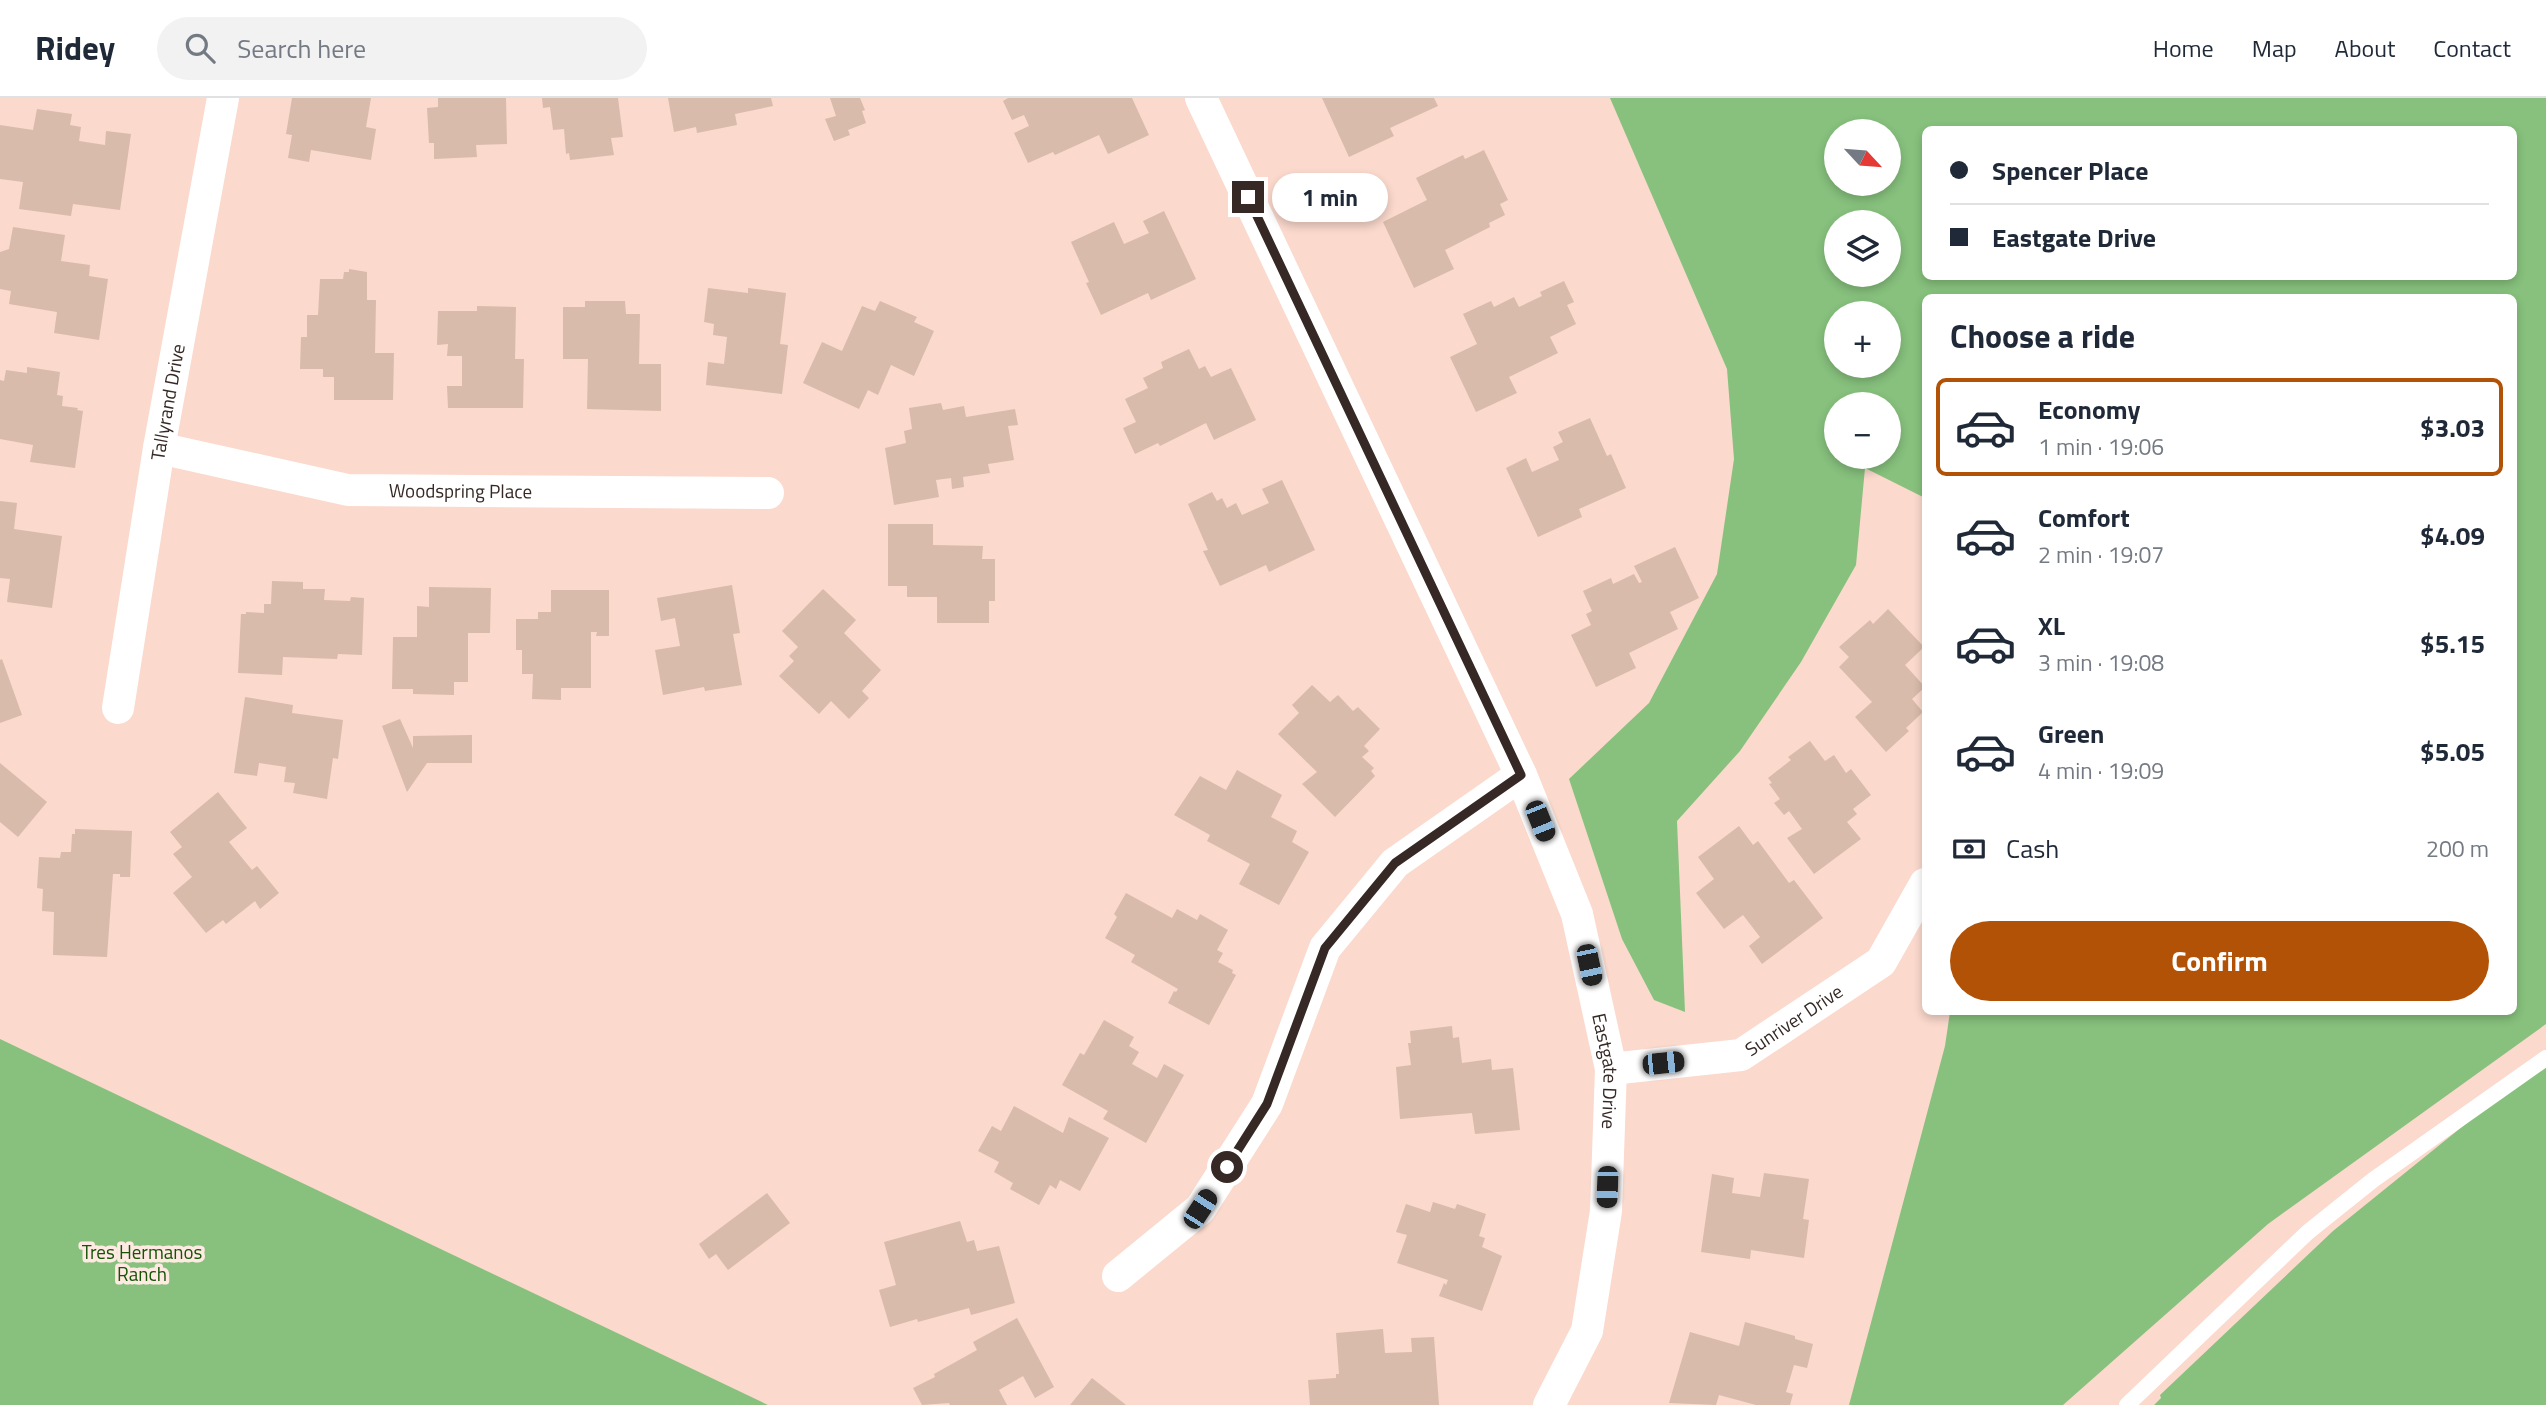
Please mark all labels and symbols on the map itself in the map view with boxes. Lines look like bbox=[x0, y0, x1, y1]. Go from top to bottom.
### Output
north arrow bbox=[1824, 119, 1900, 196]
callout: 1 min bbox=[1272, 172, 1388, 222]
route end bbox=[1232, 181, 1264, 213]
street label: Tallyrand Drive bbox=[142, 341, 192, 462]
street label: Woodspring Place bbox=[389, 475, 532, 505]
car bbox=[1523, 798, 1558, 844]
car bbox=[1575, 942, 1604, 988]
street label: Sunriver Drive bbox=[1739, 976, 1848, 1063]
street label: Eastgate Drive bbox=[1585, 1010, 1626, 1130]
car bbox=[1642, 1050, 1685, 1076]
route start bbox=[1211, 1151, 1243, 1183]
car bbox=[1596, 1166, 1619, 1208]
car bbox=[1180, 1186, 1221, 1232]
park label: Tres Hermanos Ranch bbox=[82, 1237, 203, 1288]

